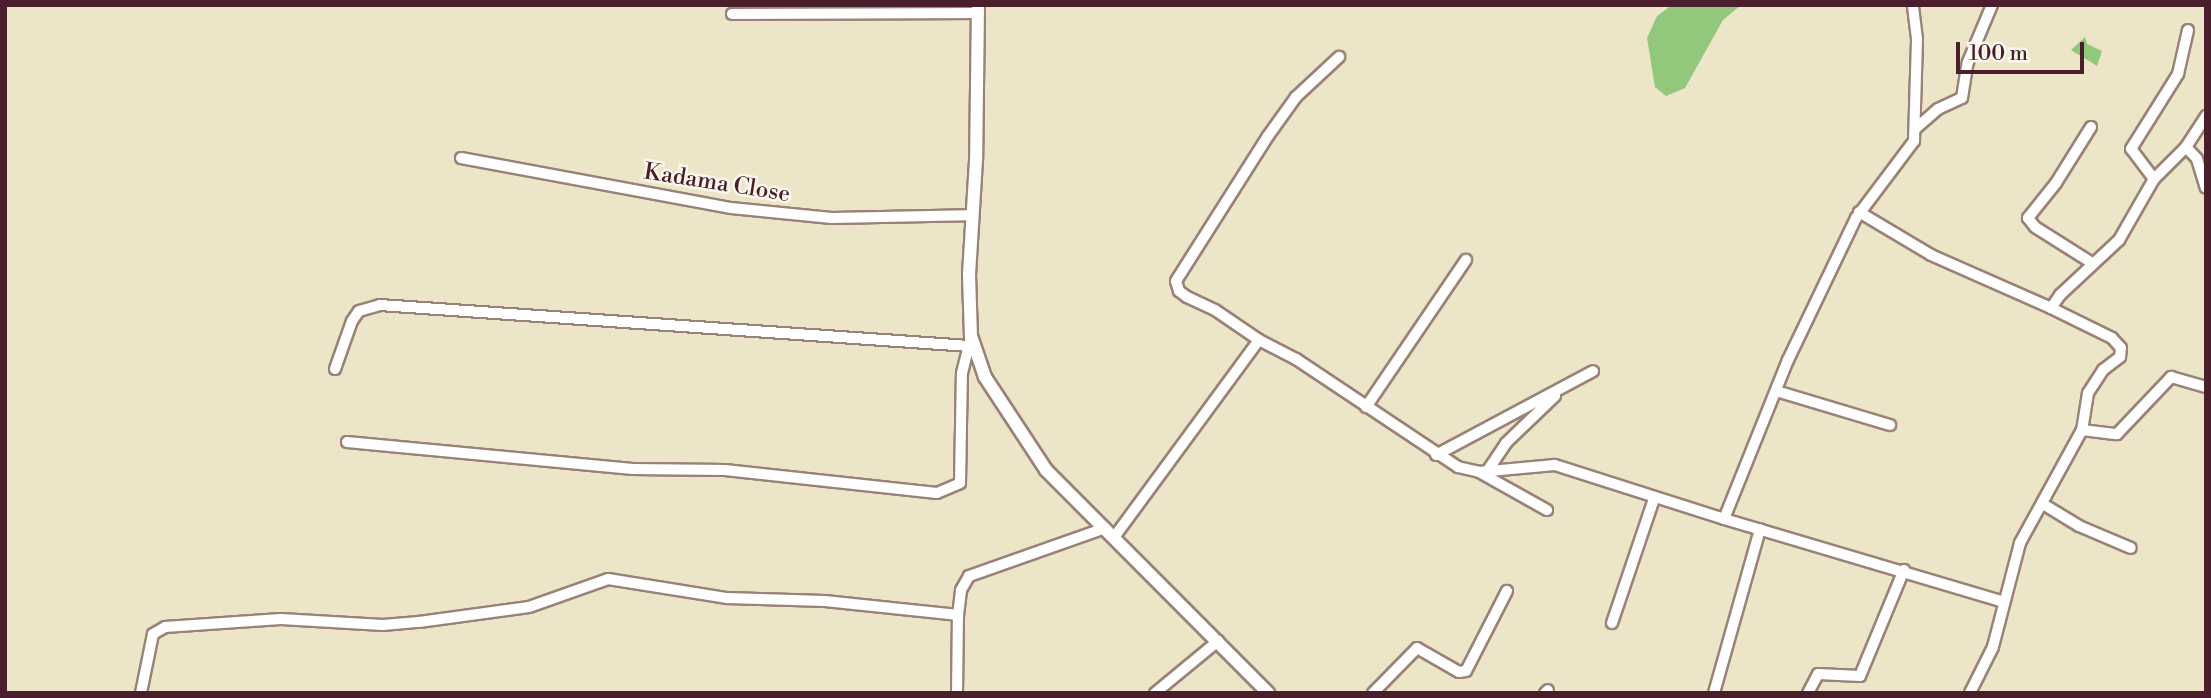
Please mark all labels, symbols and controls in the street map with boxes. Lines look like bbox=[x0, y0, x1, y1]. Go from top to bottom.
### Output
scale bar bbox=[1959, 28, 2087, 72]
text: 100 m bbox=[1969, 41, 2028, 67]
street label: Kadama Close bbox=[642, 158, 792, 208]

